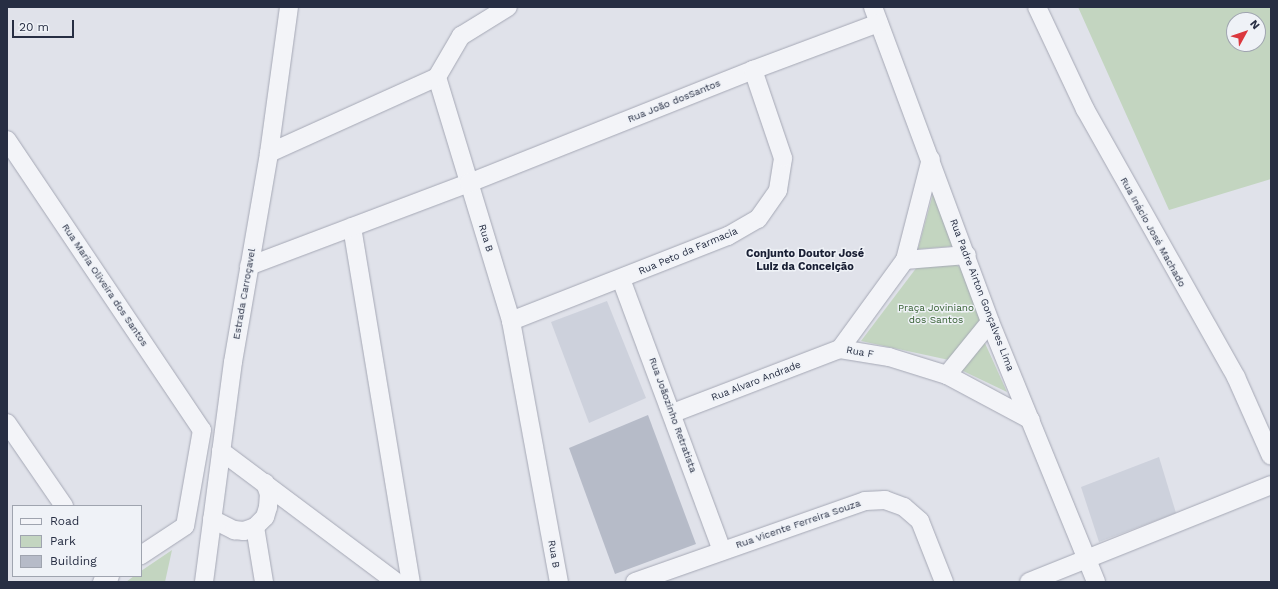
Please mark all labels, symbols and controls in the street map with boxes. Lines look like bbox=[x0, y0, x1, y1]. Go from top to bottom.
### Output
scale bar bbox=[14, 12, 76, 38]
north arrow bbox=[1226, 12, 1266, 52]
text: N bbox=[1247, 17, 1262, 32]
text: 20 m bbox=[19, 20, 49, 34]
street label: Rua João dosSantos bbox=[626, 77, 722, 125]
street label: Rua Inácio José Machado bbox=[1118, 175, 1188, 289]
street label: Rua Padre Airton Gonçalves Lima bbox=[947, 217, 1017, 373]
street label: Rua Maria Oliveira dos Santos bbox=[59, 221, 151, 349]
street label: Rua B bbox=[476, 223, 496, 253]
street label: Rua Peto da Farmacia bbox=[637, 225, 739, 277]
street label: Estrada Carroçavel bbox=[230, 247, 258, 341]
district label: Conjunto Doutor José Luiz da Conceição bbox=[746, 248, 864, 274]
park label: Praça Joviniano dos Santos bbox=[898, 301, 974, 324]
street label: Rua F bbox=[845, 344, 875, 360]
street label: Rua Joãozinho Retratista bbox=[646, 355, 700, 475]
street label: Rua Alvaro Andrade bbox=[709, 358, 803, 404]
street label: Rua Vicente Ferreira Souza bbox=[734, 497, 862, 551]
legend bbox=[12, 505, 142, 577]
text: Road bbox=[50, 514, 79, 528]
text: Park bbox=[50, 534, 76, 548]
street label: Rua B bbox=[546, 539, 562, 569]
text: Building bbox=[50, 554, 97, 568]

